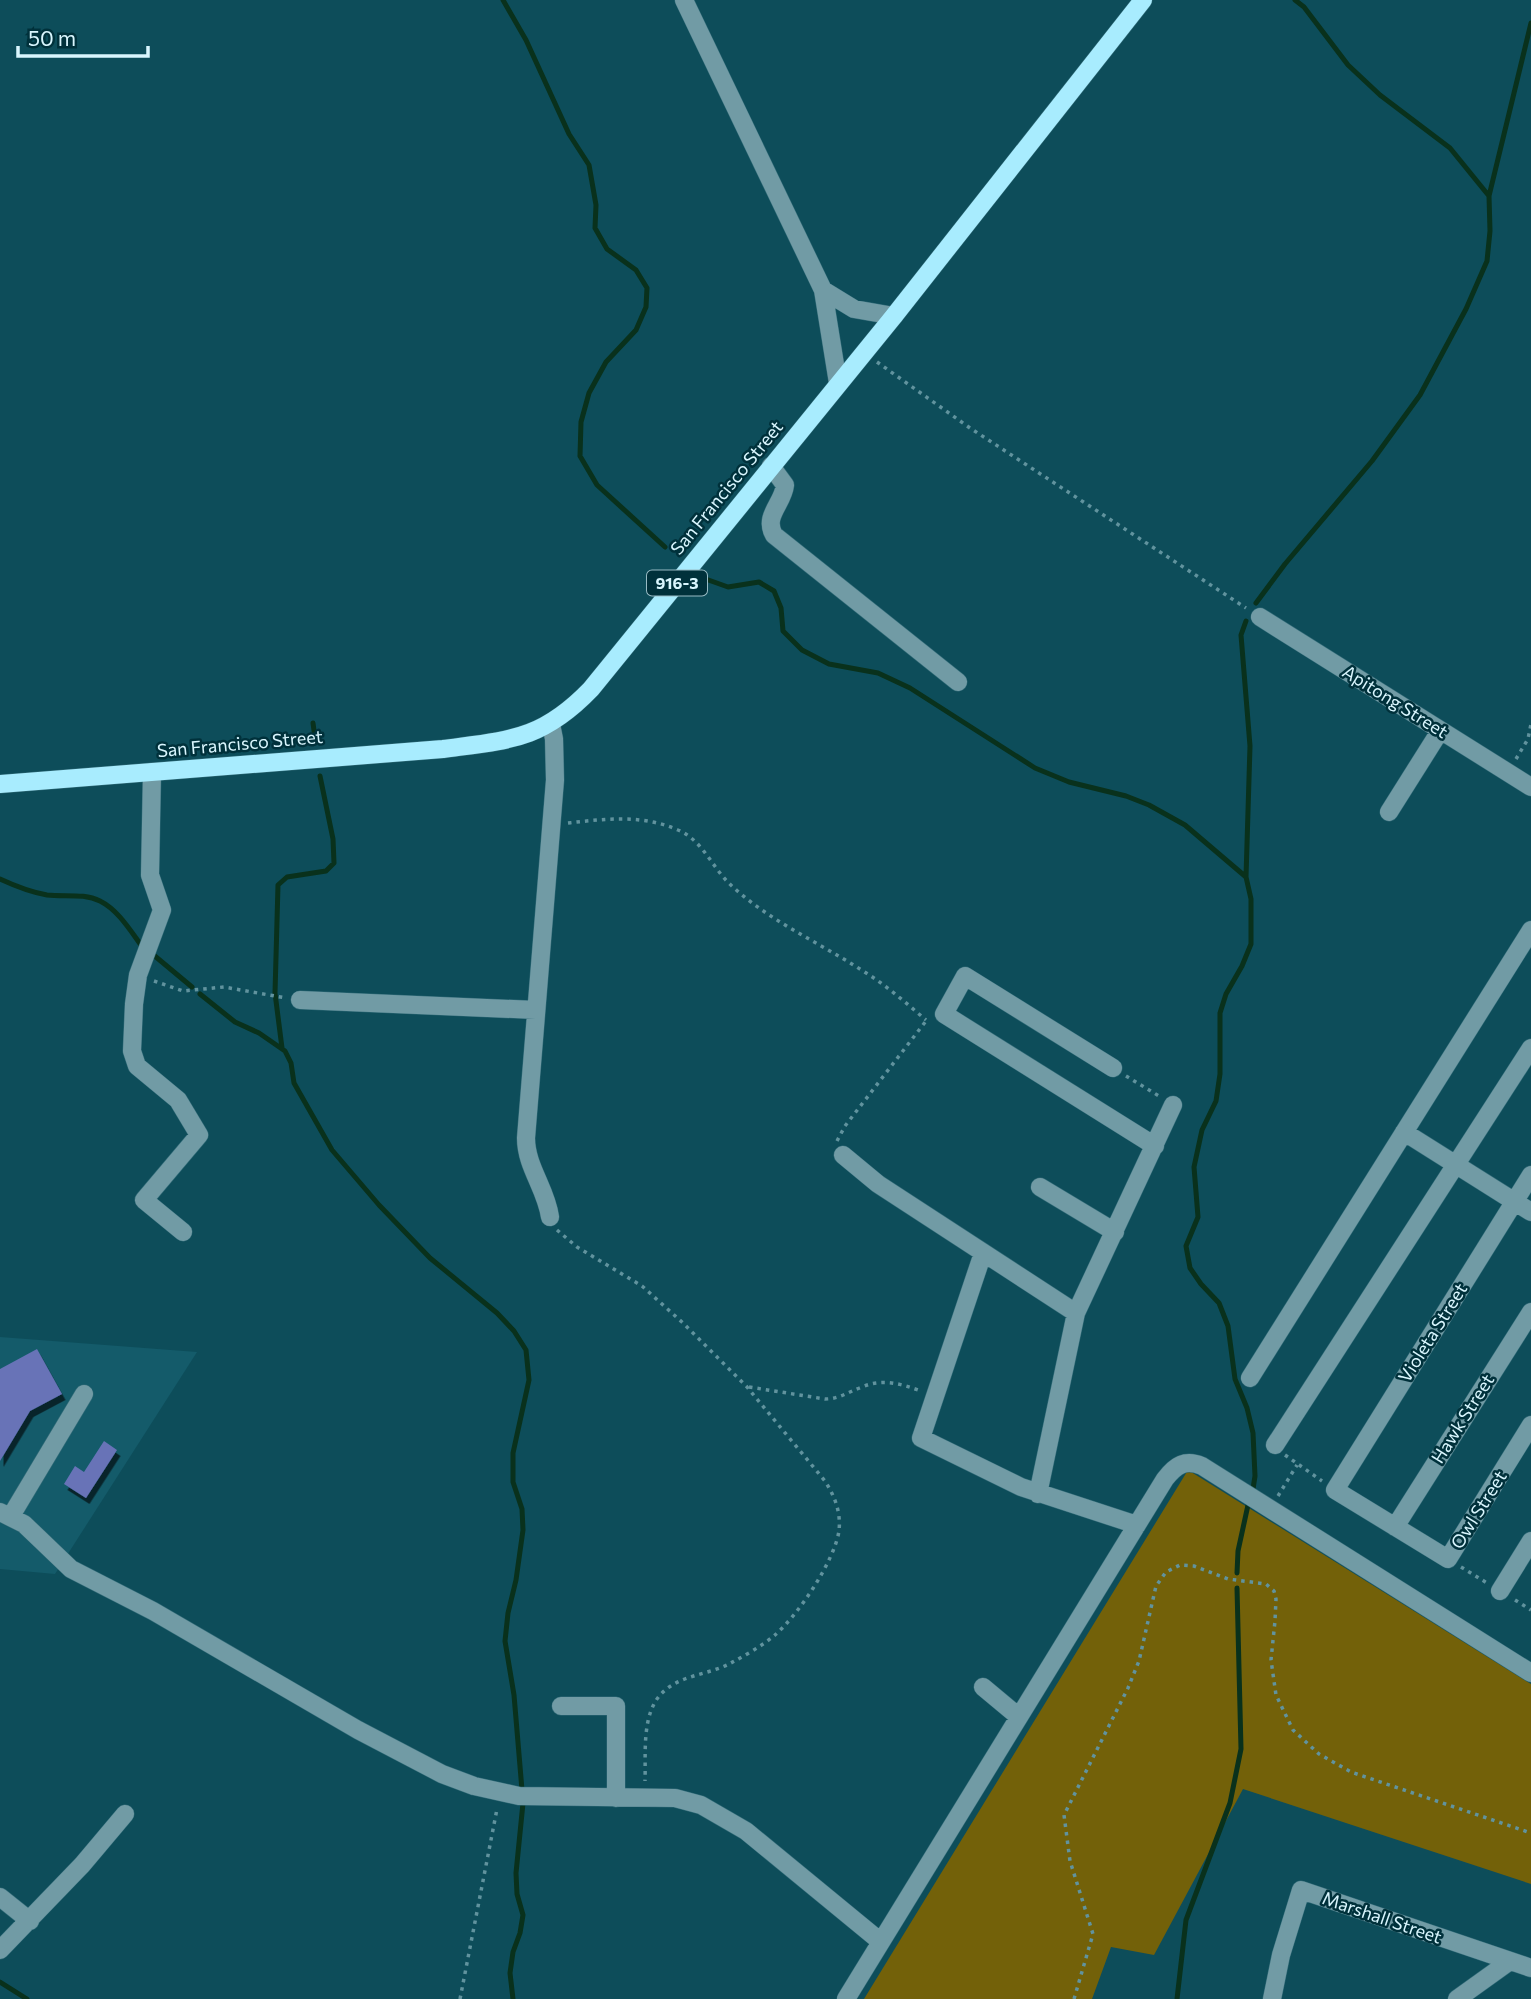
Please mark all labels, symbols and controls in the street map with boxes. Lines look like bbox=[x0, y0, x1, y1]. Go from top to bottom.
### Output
scale bar bbox=[18, 14, 147, 58]
text: 50 m bbox=[28, 25, 76, 50]
street label: San Francisco Street bbox=[665, 416, 787, 559]
road number: 916-3 bbox=[647, 570, 707, 596]
street label: Apitong Street bbox=[1339, 660, 1452, 742]
street label: San Francisco Street bbox=[156, 725, 324, 761]
street label: Violeta Street bbox=[1393, 1279, 1471, 1386]
street label: Hawk Street bbox=[1426, 1370, 1498, 1467]
street label: Owl Street bbox=[1446, 1466, 1511, 1553]
street label: Marshall Street bbox=[1320, 1886, 1445, 1948]

